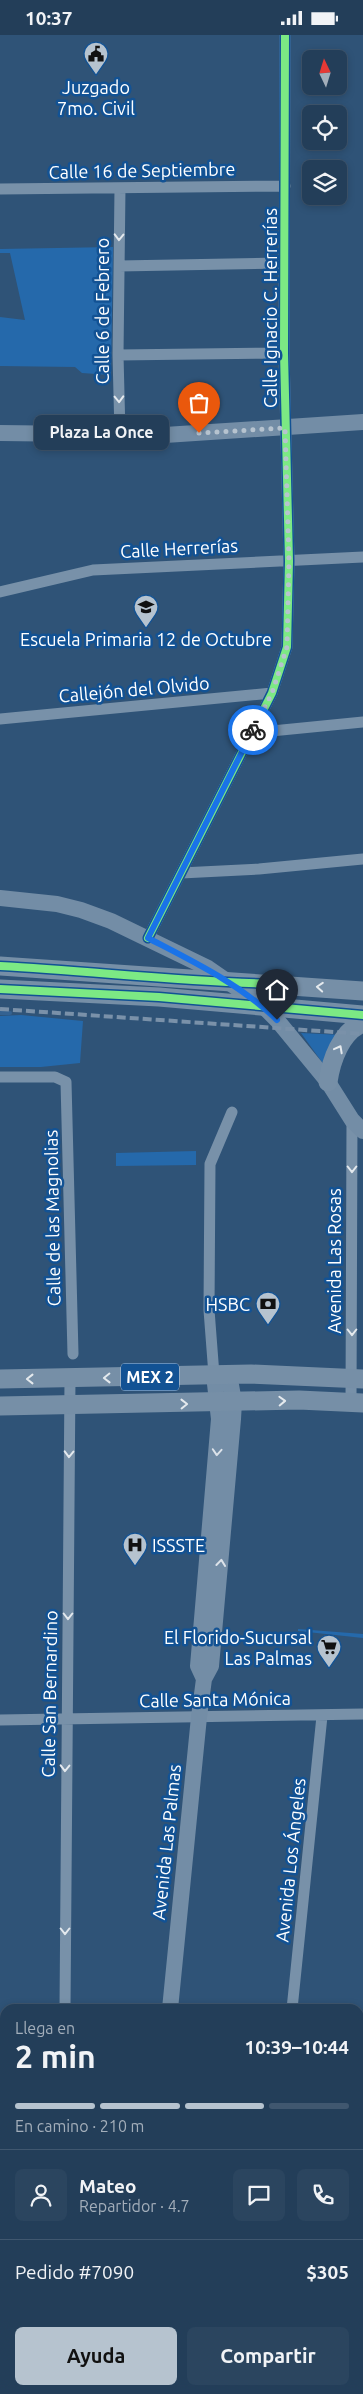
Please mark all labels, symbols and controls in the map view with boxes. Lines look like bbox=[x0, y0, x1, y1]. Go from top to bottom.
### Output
text: 10:37 bbox=[25, 7, 73, 29]
public building icon: Juzgado 7mo. Civil bbox=[83, 41, 109, 75]
north arrow bbox=[302, 50, 348, 95]
map controls bbox=[302, 50, 347, 205]
place label: Juzgado 7mo. Civil bbox=[57, 77, 135, 118]
button: locate bbox=[302, 105, 347, 150]
street label: Calle 16 de Septiembre bbox=[48, 158, 236, 182]
button: layers bbox=[302, 160, 347, 205]
street label: Calle Ignacio C. Herrerías bbox=[260, 208, 280, 408]
one-way arrow bbox=[114, 233, 124, 241]
street label: Calle 6 de Febrero bbox=[92, 238, 112, 384]
pin bbox=[178, 382, 220, 433]
icon: bag bbox=[185, 389, 213, 417]
one-way arrow bbox=[114, 395, 125, 403]
callout: Plaza La Once bbox=[34, 415, 169, 451]
text: Plaza La Once bbox=[49, 423, 154, 441]
street label: Calle Herrerías bbox=[120, 535, 239, 561]
school or university icon: Escuela Primaria 12 de Octubre bbox=[133, 594, 159, 628]
place label: Escuela Primaria 12 de Octubre bbox=[20, 629, 272, 649]
street label: Callejón del Olvido bbox=[58, 672, 210, 706]
courier bbox=[228, 705, 278, 755]
icon: bike bbox=[239, 716, 267, 744]
pin bbox=[256, 969, 298, 1020]
icon: home bbox=[263, 976, 291, 1004]
one-way arrow bbox=[316, 982, 324, 993]
one-way arrow bbox=[333, 1045, 343, 1054]
street label: Calle de las Magnolias bbox=[40, 1129, 64, 1306]
one-way arrow bbox=[347, 1166, 357, 1173]
street label: Avenida Las Rosas bbox=[324, 1188, 344, 1334]
bank icon: HSBC bbox=[255, 1291, 281, 1325]
place label: HSBC bbox=[206, 1294, 250, 1314]
one-way arrow bbox=[347, 1328, 357, 1336]
road number: MEX 2 bbox=[121, 1363, 179, 1390]
one-way arrow bbox=[103, 1373, 110, 1383]
one-way arrow bbox=[26, 1374, 34, 1384]
one-way arrow bbox=[279, 1395, 287, 1406]
one-way arrow bbox=[180, 1398, 188, 1409]
one-way arrow bbox=[211, 1448, 222, 1456]
one-way arrow bbox=[64, 1450, 75, 1458]
hospital icon: ISSSTE bbox=[122, 1532, 148, 1566]
place label: ISSSTE bbox=[152, 1535, 205, 1555]
one-way arrow bbox=[215, 1558, 226, 1566]
street label: Calle San Bernardino bbox=[38, 1610, 60, 1778]
one-way arrow bbox=[63, 1612, 73, 1620]
place label: El Florido-Sucursal Las Palmas bbox=[164, 1627, 312, 1668]
supermarket icon: El Florido-Sucursal Las Palmas bbox=[316, 1634, 342, 1668]
street label: Calle Santa Mónica bbox=[139, 1688, 291, 1710]
street label: Avenida Las Palmas bbox=[148, 1763, 184, 1921]
one-way arrow bbox=[60, 1765, 70, 1773]
street label: Avenida Los Ángeles bbox=[270, 1777, 309, 1943]
one-way arrow bbox=[60, 1928, 70, 1935]
text: Llega en bbox=[15, 2019, 75, 2037]
text: 10:39–10:44 bbox=[244, 2036, 349, 2058]
text: 2 min bbox=[15, 2038, 96, 2074]
text: En camino · 210 m bbox=[15, 2117, 144, 2135]
button: person bbox=[15, 2169, 67, 2221]
button: chat bbox=[233, 2169, 285, 2221]
button: phone bbox=[297, 2169, 349, 2221]
text: Mateo bbox=[79, 2175, 137, 2197]
text: Repartidor · 4.7 bbox=[79, 2197, 190, 2215]
text: Pedido #7090 bbox=[15, 2261, 134, 2283]
text: $305 bbox=[306, 2261, 349, 2283]
button: Ayuda bbox=[15, 2327, 177, 2385]
button: Compartir bbox=[187, 2327, 349, 2385]

